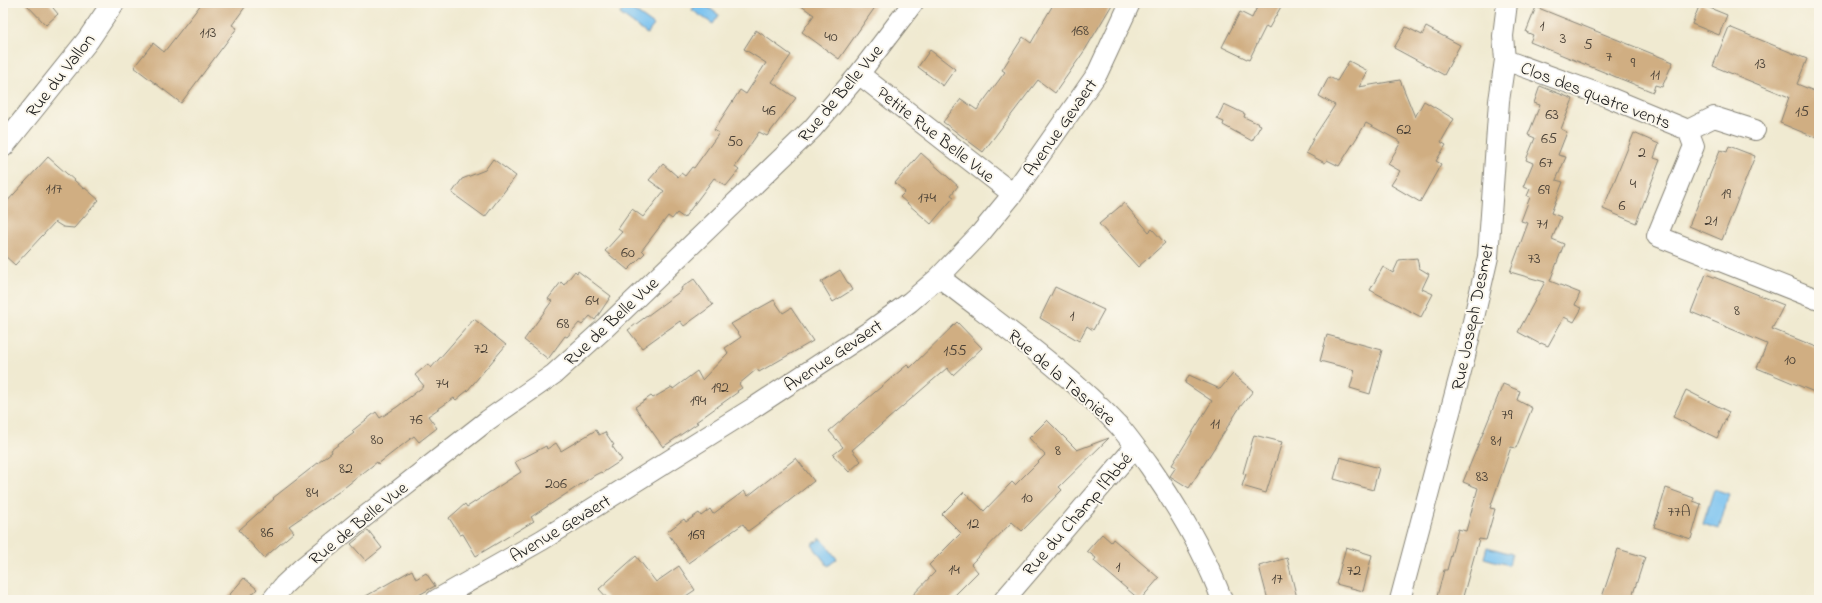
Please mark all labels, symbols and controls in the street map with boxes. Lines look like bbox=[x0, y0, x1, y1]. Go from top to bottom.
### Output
house number: 1 bbox=[1539, 14, 1545, 38]
house number: 168 bbox=[1071, 19, 1089, 43]
house number: 113 bbox=[200, 21, 216, 45]
house number: 40 bbox=[824, 25, 838, 49]
house number: 3 bbox=[1560, 27, 1566, 51]
street label: Rue du Vallon bbox=[21, 29, 103, 124]
house number: 5 bbox=[1583, 33, 1593, 57]
street label: Rue de Belle Vue bbox=[793, 39, 891, 149]
house number: 7 bbox=[1606, 45, 1613, 69]
house number: 9 bbox=[1631, 51, 1636, 75]
house number: 13 bbox=[1754, 52, 1766, 76]
street label: Clos des quatre vents bbox=[1516, 56, 1674, 138]
house number: 11 bbox=[1650, 63, 1660, 87]
street label: Avenue Gevaert bbox=[1018, 74, 1105, 182]
street label: Petite Rue Belle Vue bbox=[870, 81, 1000, 191]
house number: 46 bbox=[762, 99, 776, 123]
house number: 15 bbox=[1795, 100, 1809, 124]
house number: 63 bbox=[1545, 103, 1559, 127]
house number: 62 bbox=[1397, 118, 1412, 142]
house number: 65 bbox=[1541, 127, 1557, 151]
house number: 50 bbox=[727, 130, 743, 154]
house number: 2 bbox=[1638, 141, 1646, 165]
house number: 67 bbox=[1539, 151, 1553, 175]
house number: 4 bbox=[1630, 172, 1637, 196]
house number: 117 bbox=[46, 177, 63, 201]
house number: 69 bbox=[1538, 178, 1550, 202]
house number: 19 bbox=[1721, 182, 1731, 206]
house number: 174 bbox=[918, 186, 937, 210]
house number: 6 bbox=[1618, 194, 1626, 218]
house number: 21 bbox=[1704, 209, 1718, 233]
house number: 71 bbox=[1536, 212, 1548, 236]
house number: 60 bbox=[621, 241, 635, 265]
street label: Rue Joseph Desmet bbox=[1446, 242, 1502, 393]
house number: 73 bbox=[1527, 247, 1541, 271]
street label: Rue de Belle Vue bbox=[559, 271, 666, 373]
house number: 64 bbox=[585, 289, 599, 313]
house number: 8 bbox=[1734, 299, 1740, 323]
house number: 1 bbox=[1069, 304, 1075, 328]
house number: 68 bbox=[556, 312, 570, 336]
street label: Avenue Gevaert bbox=[780, 314, 889, 399]
street label: Rue de la Tasnière bbox=[1001, 324, 1121, 433]
house number: 72 bbox=[474, 337, 488, 361]
house number: 155 bbox=[943, 339, 967, 363]
house number: 10 bbox=[1784, 348, 1796, 372]
house number: 74 bbox=[435, 372, 449, 396]
house number: 192 bbox=[711, 376, 729, 400]
house number: 194 bbox=[690, 389, 707, 413]
house number: 79 bbox=[1501, 403, 1513, 427]
house number: 76 bbox=[409, 408, 423, 432]
house number: 11 bbox=[1210, 412, 1220, 436]
house number: 80 bbox=[371, 428, 384, 452]
house number: 81 bbox=[1490, 429, 1502, 453]
house number: 8 bbox=[1055, 439, 1061, 463]
street label: Rue du Champ l'Abbé bbox=[1017, 447, 1140, 583]
house number: 82 bbox=[339, 457, 353, 481]
house number: 83 bbox=[1476, 465, 1488, 489]
house number: 206 bbox=[545, 472, 567, 496]
street label: Rue de Belle Vue bbox=[304, 476, 415, 573]
house number: 84 bbox=[306, 481, 319, 505]
house number: 10 bbox=[1021, 486, 1033, 510]
street label: Avenue Gevaert bbox=[505, 489, 617, 570]
house number: 77A bbox=[1667, 500, 1691, 524]
house number: 12 bbox=[966, 512, 980, 536]
house number: 86 bbox=[260, 521, 274, 545]
house number: 169 bbox=[688, 523, 705, 547]
house number: 1 bbox=[1115, 555, 1121, 579]
house number: 14 bbox=[948, 558, 960, 582]
house number: 72 bbox=[1347, 559, 1361, 583]
house number: 17 bbox=[1271, 567, 1283, 591]

